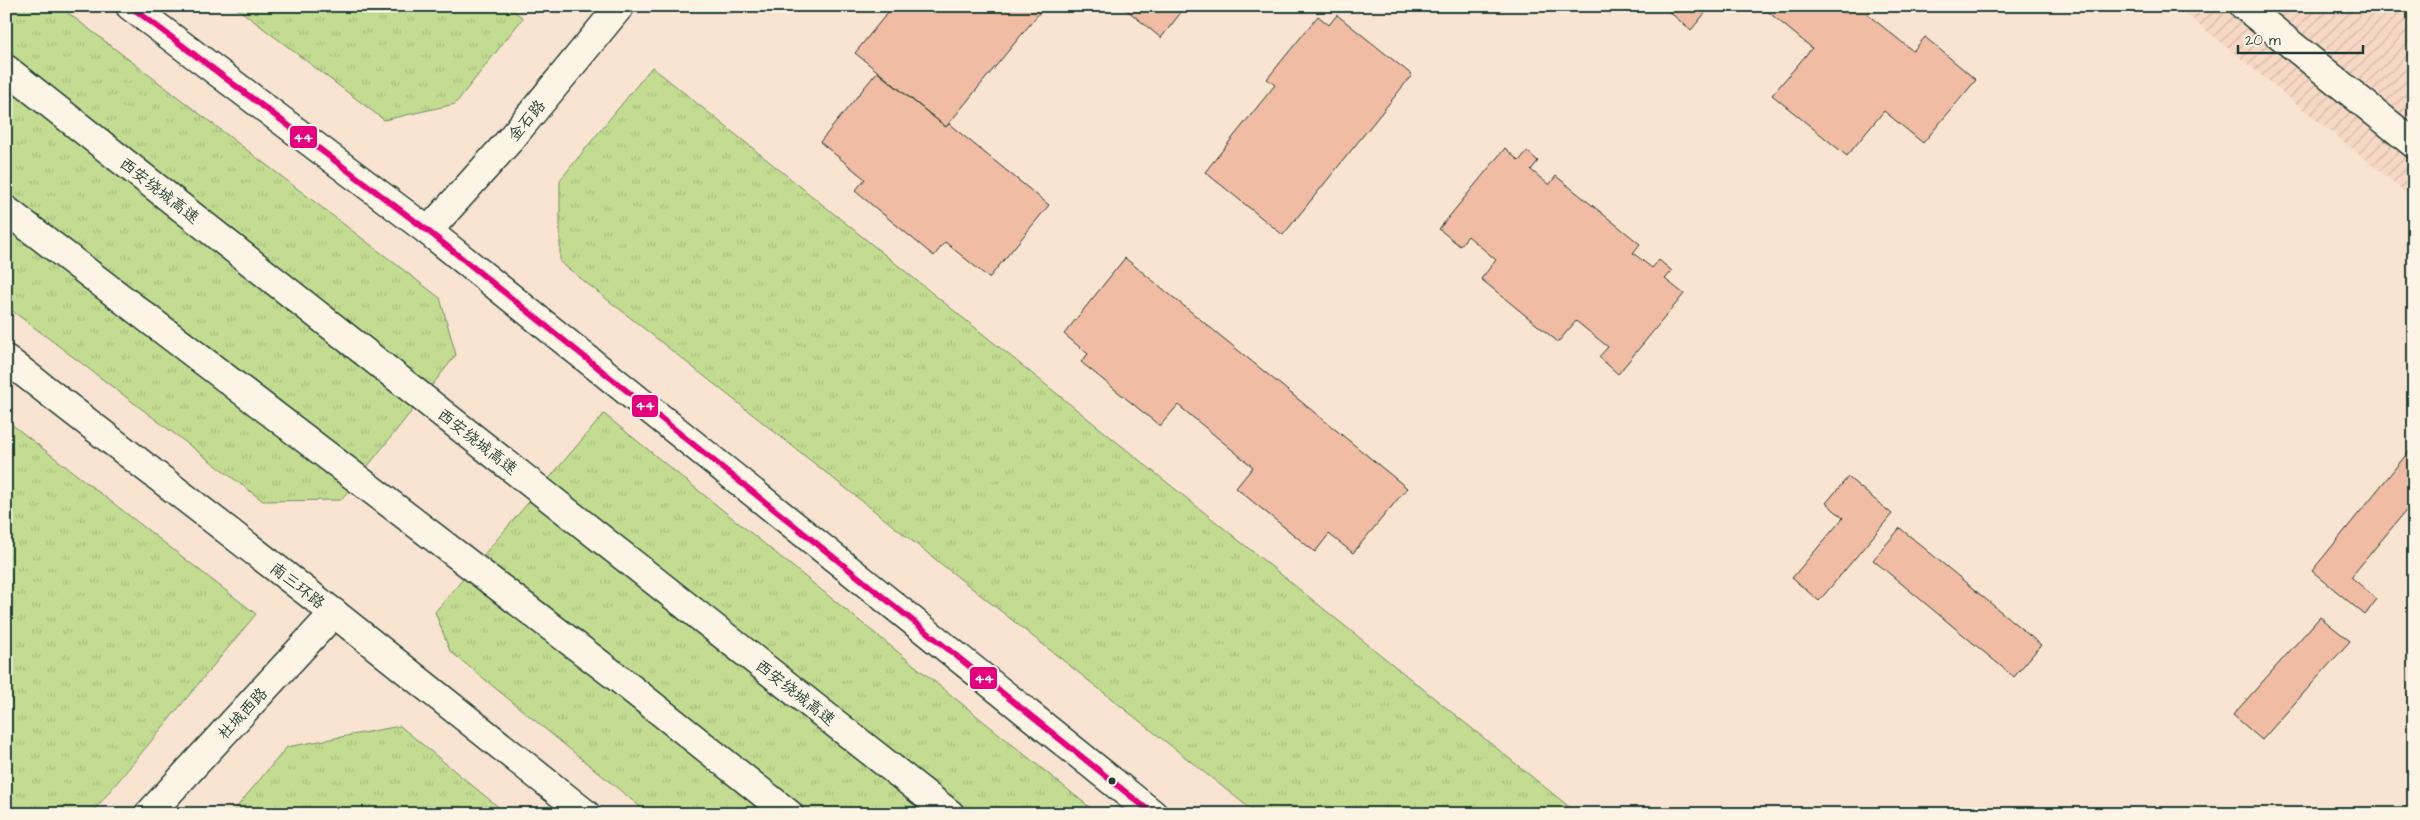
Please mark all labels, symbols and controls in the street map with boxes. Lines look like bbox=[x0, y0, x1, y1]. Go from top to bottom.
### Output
scale bar bbox=[2238, 22, 2362, 54]
text: 20 m bbox=[2245, 30, 2281, 51]
street label: 金石路 bbox=[503, 95, 551, 146]
line badge: 44 bbox=[289, 125, 318, 149]
text: 44 bbox=[293, 128, 313, 148]
street label: 西安绕城高速 bbox=[115, 153, 204, 229]
line badge: 44 bbox=[631, 394, 659, 418]
text: 44 bbox=[635, 396, 655, 416]
street label: 西安绕城高速 bbox=[433, 404, 522, 480]
street label: 南三环路 bbox=[265, 557, 329, 614]
street label: 西安绕城高速 bbox=[751, 655, 840, 731]
line badge: 44 bbox=[969, 666, 998, 690]
text: 44 bbox=[974, 669, 994, 689]
street label: 杜城西路 bbox=[213, 683, 273, 745]
unlabelled marker bbox=[1107, 776, 1117, 786]

